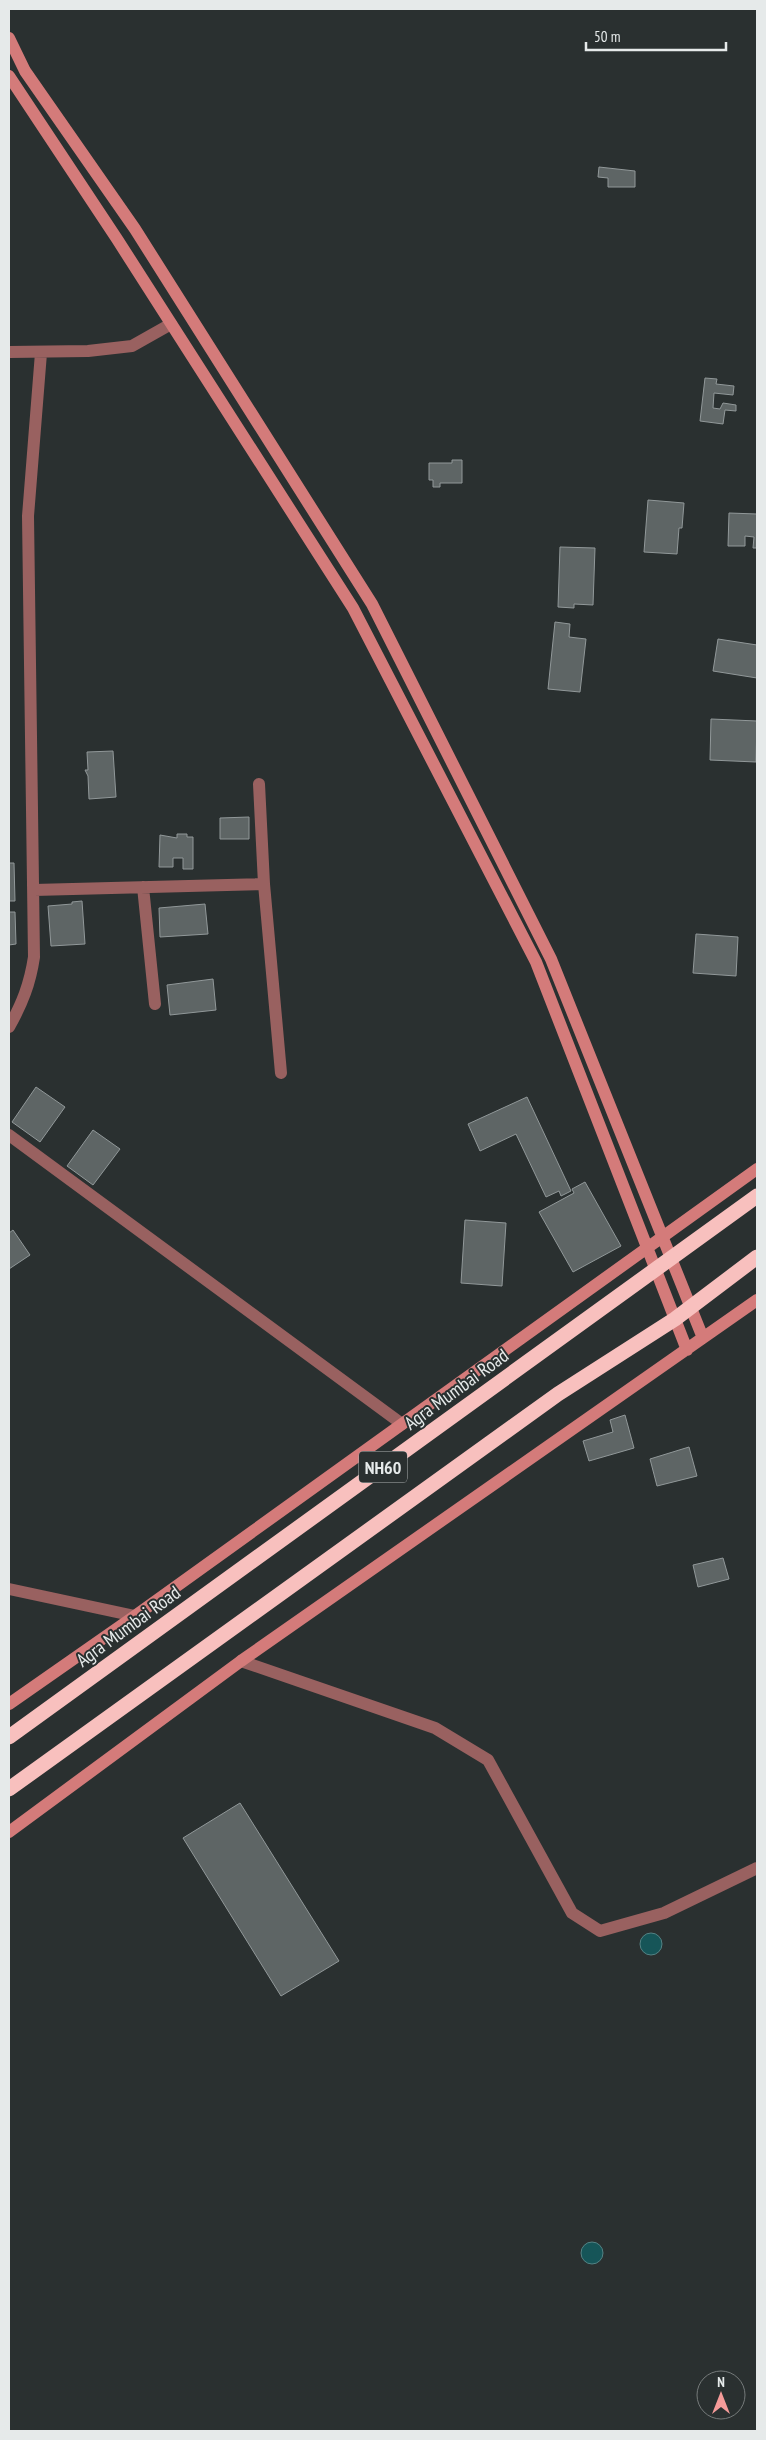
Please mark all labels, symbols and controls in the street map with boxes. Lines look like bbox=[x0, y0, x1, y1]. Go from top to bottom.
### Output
scale bar bbox=[586, 20, 726, 52]
text: 50 m bbox=[594, 27, 620, 46]
street label: Agra Mumbai Road bbox=[399, 1343, 513, 1435]
road number: NH60 bbox=[359, 1451, 407, 1482]
street label: Agra Mumbai Road bbox=[71, 1580, 185, 1672]
north arrow bbox=[696, 2370, 746, 2420]
text: N bbox=[717, 2373, 725, 2391]

